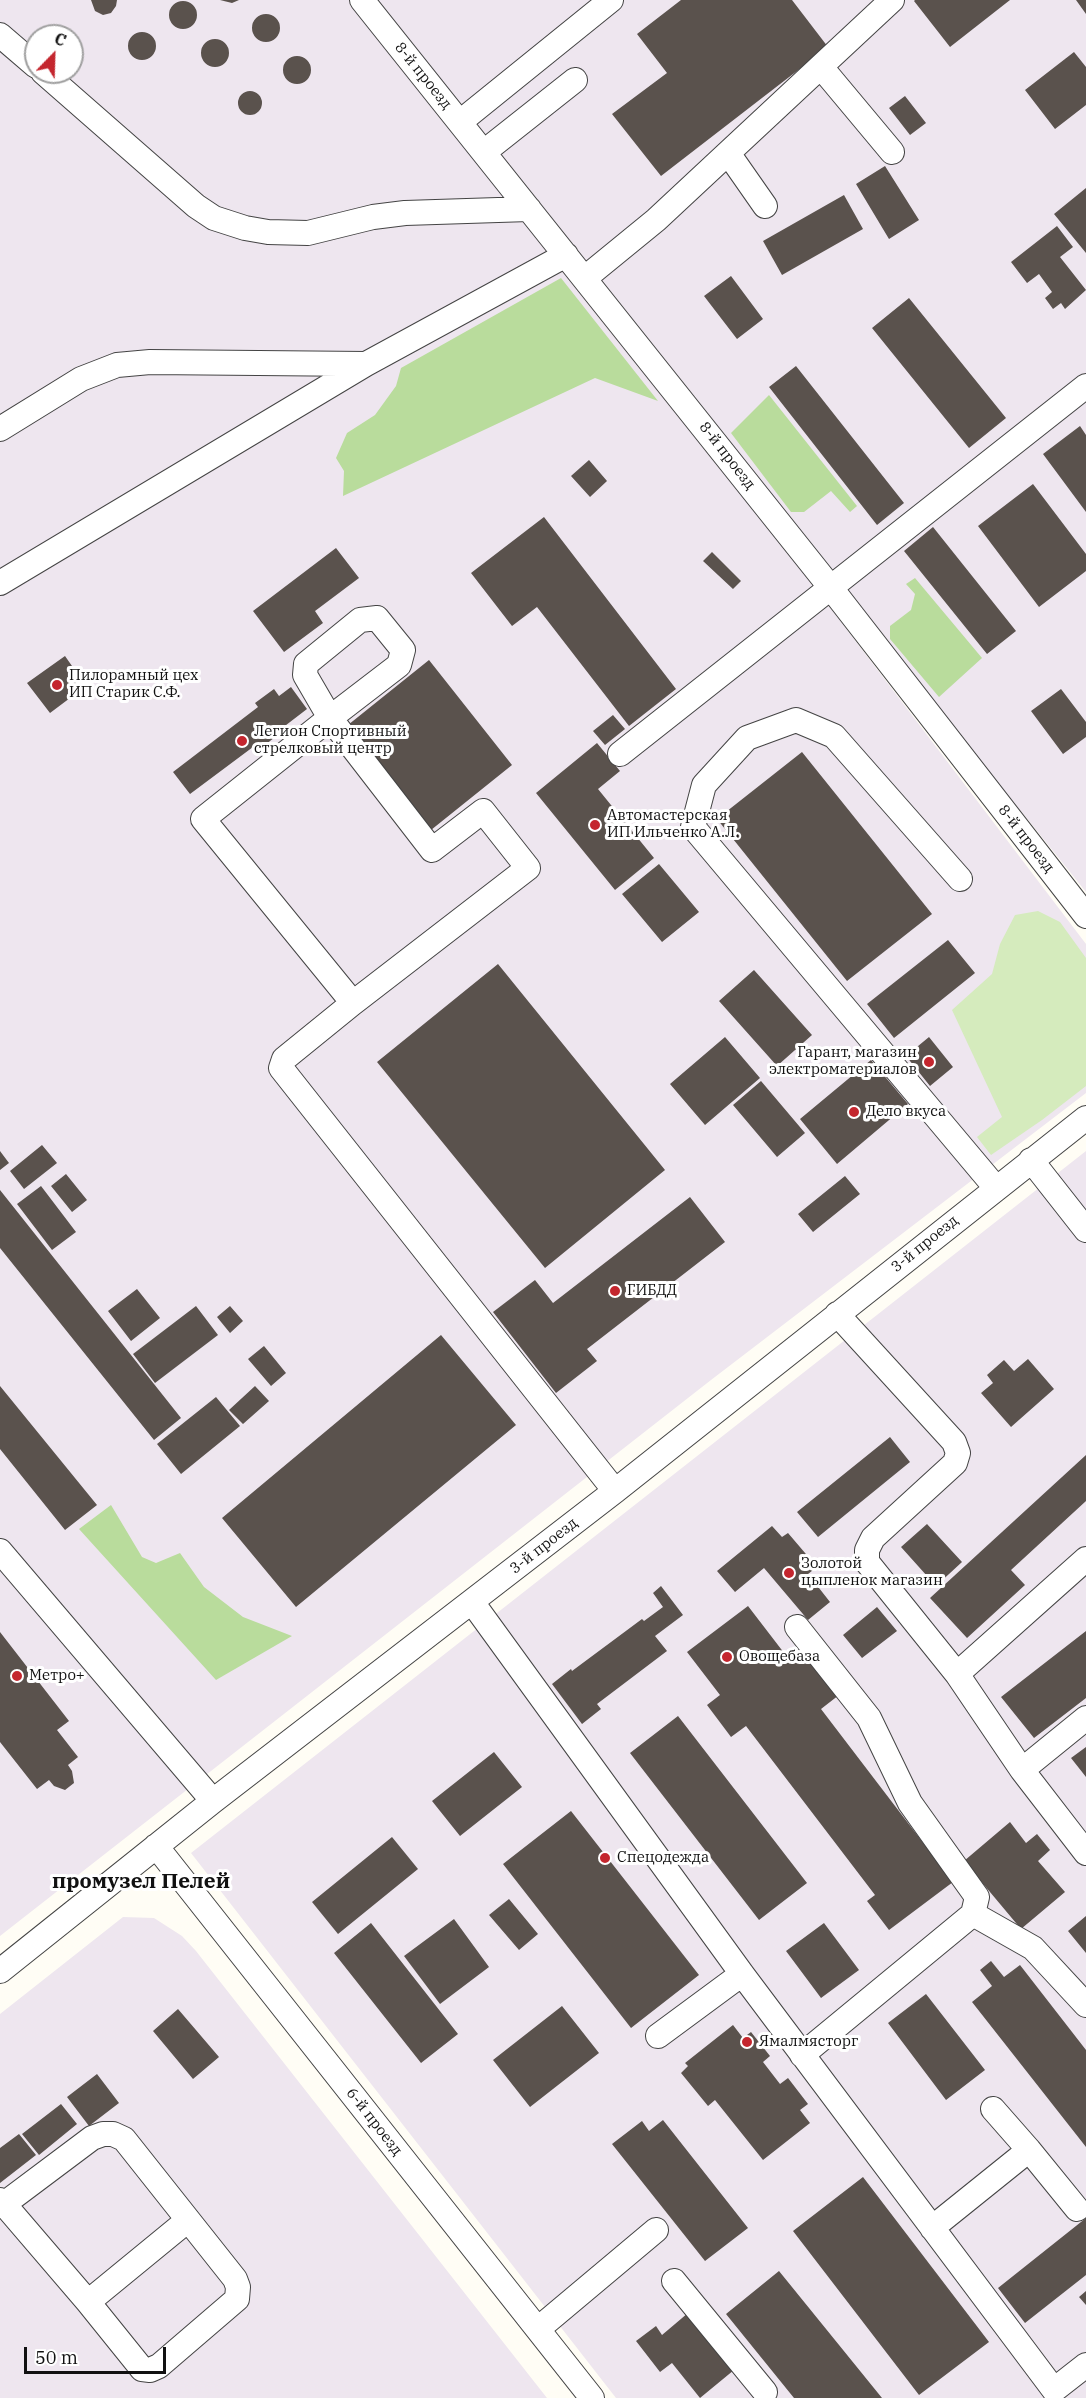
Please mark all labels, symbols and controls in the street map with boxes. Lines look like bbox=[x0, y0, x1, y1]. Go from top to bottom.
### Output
north arrow bbox=[24, 24, 84, 84]
text: С bbox=[51, 28, 69, 51]
street label: 8-й проезд bbox=[391, 39, 455, 113]
street label: 8-й проезд bbox=[695, 419, 759, 493]
place label: Пилорамный цех ИП Старик С.Ф. bbox=[69, 667, 198, 702]
marker: Пилорамный цех ИП Старик С.Ф. bbox=[50, 678, 64, 692]
place label: Легион Спортивный стрелковый центр bbox=[254, 723, 407, 758]
marker: Легион Спортивный стрелковый центр bbox=[235, 734, 249, 748]
street label: 8-й проезд bbox=[994, 802, 1058, 876]
place label: Автомастерская ИП Ильченко А.Л. bbox=[607, 807, 739, 842]
marker: Автомастерская ИП Ильченко А.Л. bbox=[588, 818, 602, 832]
place label: Гарант, магазин электроматериалов bbox=[769, 1044, 917, 1079]
marker: Гарант, магазин электроматериалов bbox=[922, 1055, 936, 1069]
place label: Дело вкуса bbox=[866, 1103, 946, 1121]
marker: Дело вкуса bbox=[847, 1105, 861, 1119]
street label: 3-й проезд bbox=[888, 1212, 962, 1276]
place label: ГИБДД bbox=[627, 1282, 677, 1300]
marker: ГИБДД bbox=[608, 1284, 622, 1298]
street label: 3-й проезд bbox=[507, 1514, 581, 1578]
place label: Золотой цыпленок магазин bbox=[801, 1555, 943, 1590]
marker: Золотой цыпленок магазин bbox=[782, 1566, 796, 1580]
place label: Овощебаза bbox=[739, 1648, 820, 1666]
marker: Овощебаза bbox=[720, 1650, 734, 1664]
place label: Метро+ bbox=[29, 1667, 85, 1685]
marker: Метро+ bbox=[10, 1669, 24, 1683]
place label: Спецодежда bbox=[617, 1849, 709, 1867]
marker: Спецодежда bbox=[598, 1851, 612, 1865]
district label: промузел Пелей bbox=[52, 1869, 230, 1895]
place label: Ямалмясторг bbox=[759, 2033, 858, 2051]
marker: Ямалмясторг bbox=[740, 2035, 754, 2049]
street label: 6-й проезд bbox=[342, 2085, 406, 2159]
scale bar bbox=[27, 2335, 170, 2373]
text: 50 m bbox=[35, 2346, 78, 2369]

